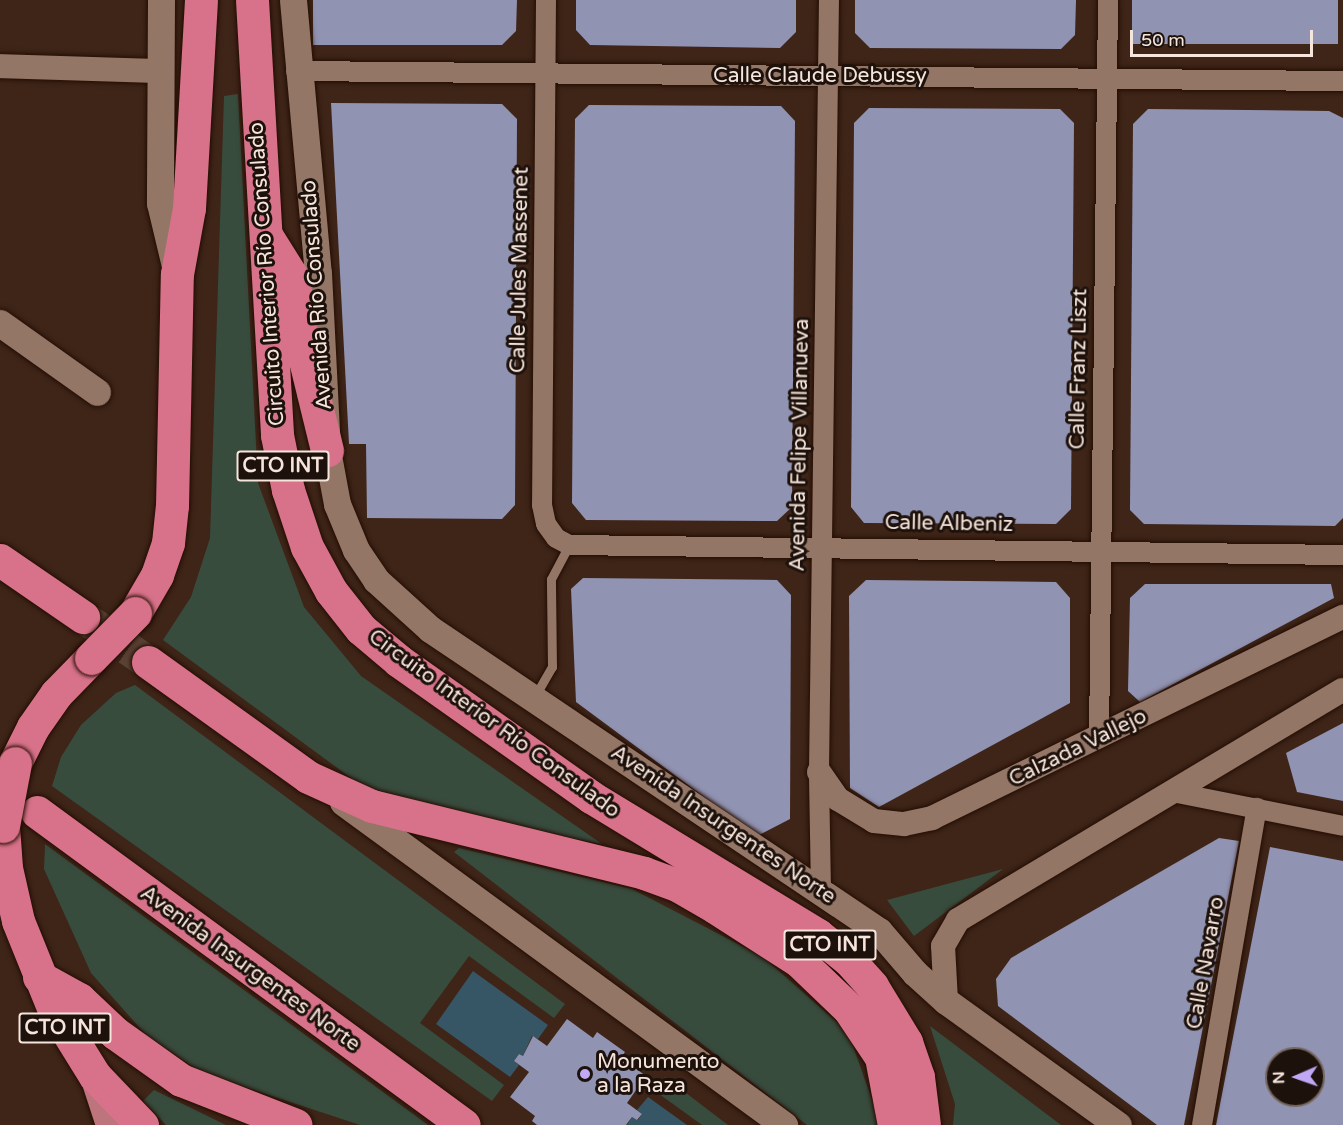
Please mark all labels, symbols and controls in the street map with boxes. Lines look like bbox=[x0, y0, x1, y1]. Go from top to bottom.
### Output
scale bar bbox=[1133, 18, 1316, 56]
text: 50 m bbox=[1141, 29, 1185, 51]
street label: Calle Claude Debussy bbox=[713, 63, 927, 89]
street label: Circuito Interior Río Consulado bbox=[244, 121, 290, 427]
street label: Calle Jules Massenet bbox=[506, 167, 534, 373]
street label: Avenida Río Consulado bbox=[296, 179, 338, 411]
street label: Calle Franz Liszt bbox=[1065, 288, 1093, 450]
street label: Avenida Felipe Villanueva bbox=[785, 318, 815, 572]
road number: CTO INT bbox=[236, 449, 330, 483]
street label: Calle Albeniz bbox=[884, 510, 1014, 538]
street label: Circuito Interior Río Consulado bbox=[363, 624, 625, 824]
street label: Calzada Vallejo bbox=[1005, 704, 1151, 792]
street label: Avenida Insurgentes Norte bbox=[606, 740, 840, 910]
street label: Avenida Insurgentes Norte bbox=[135, 881, 365, 1057]
street label: Calle Navarro bbox=[1182, 895, 1230, 1031]
road number: CTO INT bbox=[784, 928, 876, 962]
road number: CTO INT bbox=[19, 1011, 112, 1045]
north arrow bbox=[1265, 1047, 1325, 1107]
place label: Monumento a la Raza bbox=[597, 1049, 720, 1099]
marker: Monumento a la Raza bbox=[578, 1067, 592, 1081]
text: N bbox=[1269, 1071, 1289, 1084]

